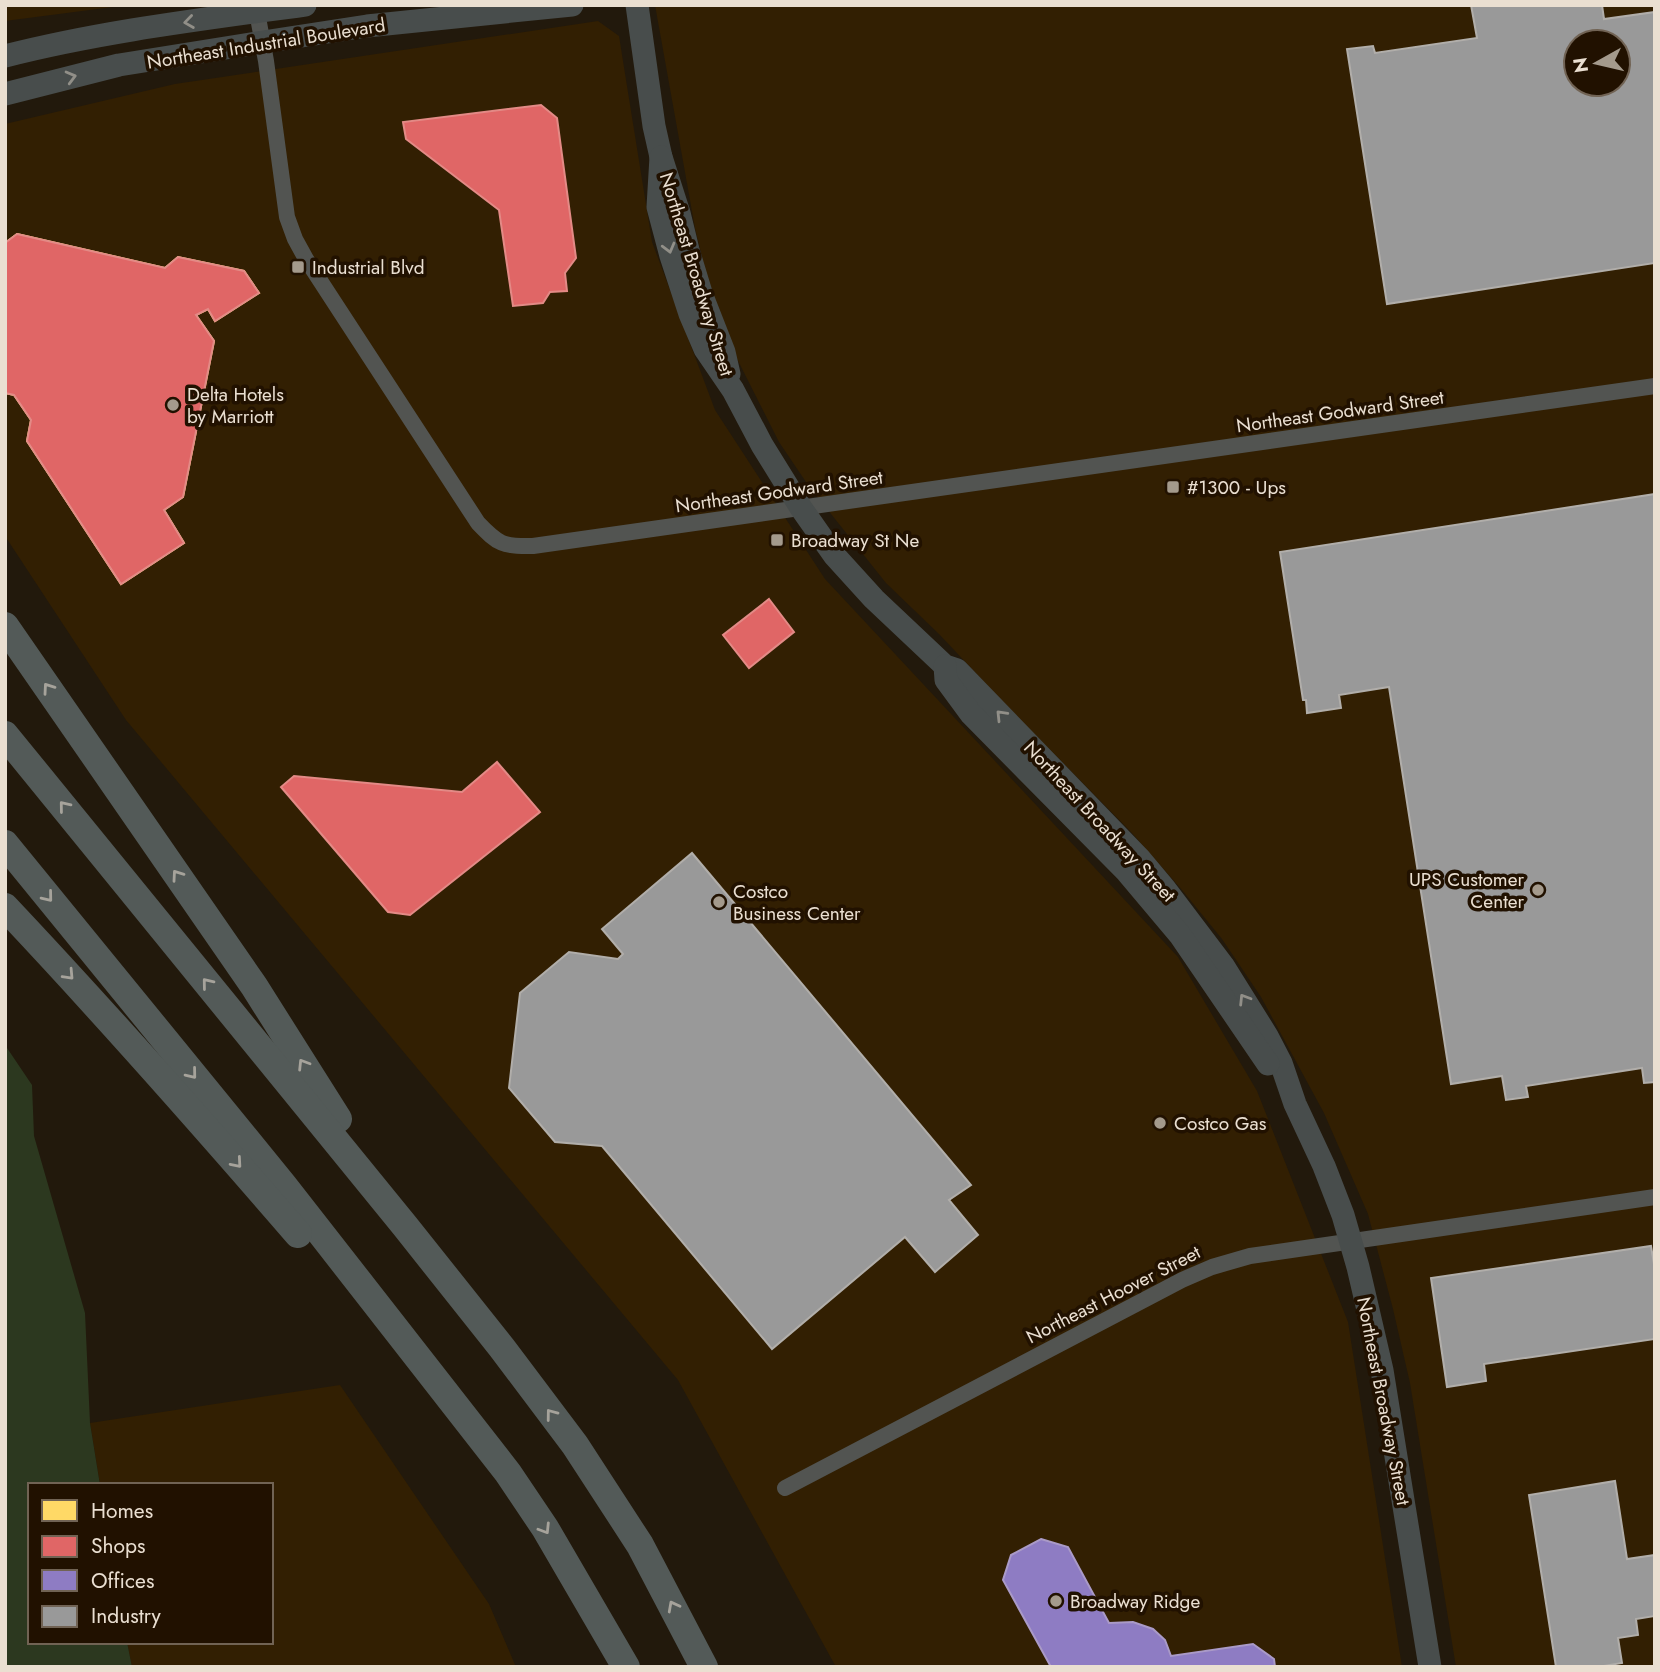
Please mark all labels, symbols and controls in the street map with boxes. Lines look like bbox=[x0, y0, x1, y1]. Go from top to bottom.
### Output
street label: Northeast Industrial Boulevard bbox=[145, 11, 387, 76]
one-way arrow bbox=[183, 14, 195, 29]
north arrow bbox=[1562, 28, 1632, 98]
text: N bbox=[1566, 56, 1595, 75]
one-way arrow bbox=[65, 70, 77, 85]
street label: Northeast Broadway Street bbox=[653, 169, 740, 380]
one-way arrow bbox=[661, 242, 675, 254]
place label: Industrial Blvd bbox=[312, 254, 424, 281]
marker: Industrial Blvd bbox=[290, 259, 306, 275]
place label: Delta Hotels by Marriott bbox=[187, 381, 284, 430]
street label: Northeast Godward Street bbox=[1235, 383, 1446, 439]
marker: Delta Hotels by Marriott bbox=[165, 397, 181, 413]
street label: Northeast Godward Street bbox=[674, 463, 885, 519]
place label: #1300 - Ups bbox=[1187, 474, 1286, 501]
marker: #1300 - Ups bbox=[1165, 479, 1181, 495]
place label: Broadway St Ne bbox=[791, 527, 920, 554]
marker: Broadway St Ne bbox=[769, 532, 785, 548]
one-way arrow bbox=[44, 683, 56, 696]
one-way arrow bbox=[997, 710, 1010, 723]
street label: Northeast Broadway Street bbox=[1018, 735, 1182, 908]
one-way arrow bbox=[59, 802, 72, 814]
place label: UPS Customer Center bbox=[1409, 866, 1524, 915]
one-way arrow bbox=[173, 870, 185, 883]
place label: Costco Business Center bbox=[733, 878, 861, 927]
marker: UPS Customer Center bbox=[1530, 882, 1546, 898]
one-way arrow bbox=[40, 889, 52, 902]
marker: Costco Business Center bbox=[711, 894, 727, 910]
one-way arrow bbox=[61, 967, 73, 980]
one-way arrow bbox=[203, 978, 215, 991]
one-way arrow bbox=[1240, 993, 1253, 1006]
one-way arrow bbox=[299, 1059, 312, 1072]
one-way arrow bbox=[184, 1065, 196, 1078]
place label: Costco Gas bbox=[1174, 1110, 1267, 1137]
marker: Costco Gas bbox=[1152, 1115, 1168, 1131]
one-way arrow bbox=[228, 1155, 241, 1168]
street label: Northeast Hoover Street bbox=[1021, 1239, 1205, 1350]
street label: Northeast Broadway Street bbox=[1350, 1295, 1417, 1508]
one-way arrow bbox=[547, 1409, 560, 1422]
legend bbox=[28, 1483, 273, 1644]
text: Homes bbox=[91, 1496, 153, 1526]
one-way arrow bbox=[537, 1522, 550, 1535]
text: Shops bbox=[91, 1531, 145, 1561]
text: Offices bbox=[91, 1566, 154, 1596]
place label: Broadway Ridge bbox=[1070, 1588, 1200, 1615]
marker: Broadway Ridge bbox=[1048, 1593, 1064, 1609]
text: Industry bbox=[91, 1601, 162, 1631]
one-way arrow bbox=[667, 1601, 681, 1613]

